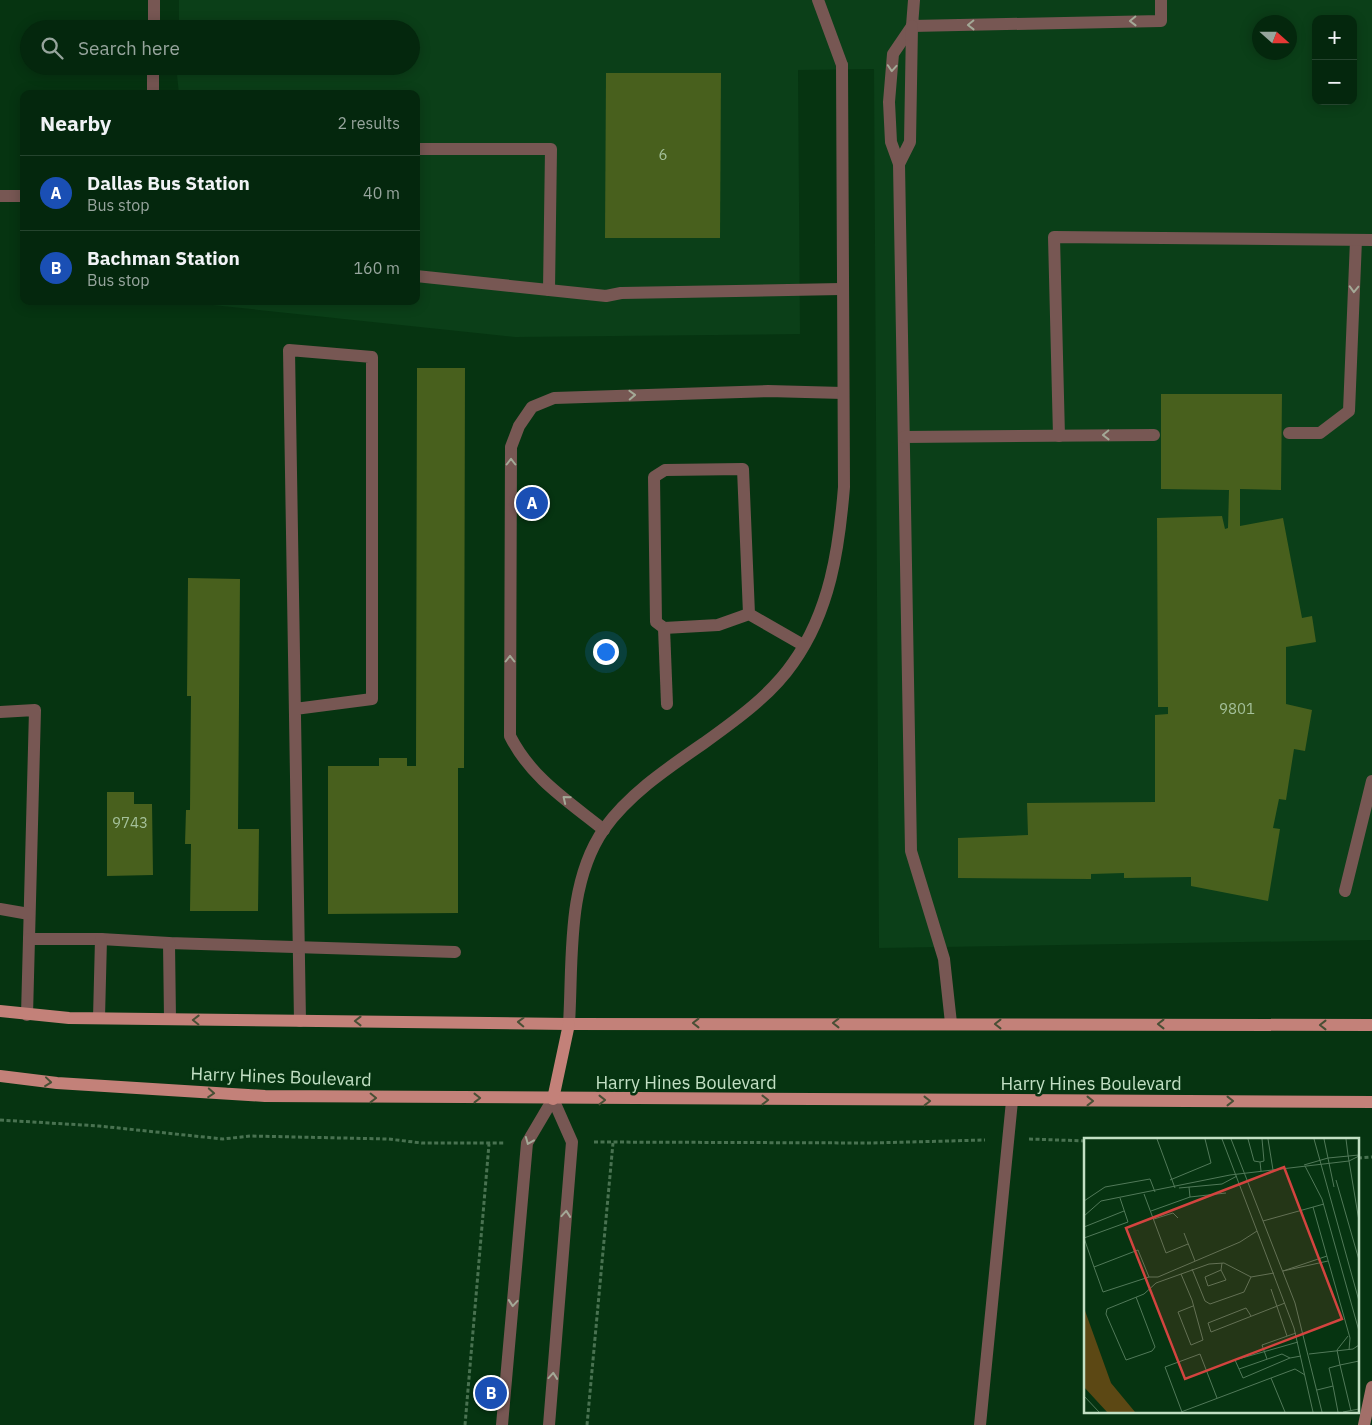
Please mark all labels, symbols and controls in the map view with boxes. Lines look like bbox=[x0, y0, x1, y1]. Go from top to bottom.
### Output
north arrow bbox=[1252, 15, 1297, 60]
map controls bbox=[1312, 15, 1357, 105]
button: + bbox=[1312, 15, 1357, 60]
one-way arrow bbox=[1129, 16, 1136, 26]
one-way arrow bbox=[966, 19, 974, 30]
search box bbox=[20, 20, 420, 75]
icon: search bbox=[38, 34, 66, 62]
text: Search here bbox=[78, 36, 180, 60]
button: − bbox=[1312, 60, 1357, 105]
one-way arrow bbox=[886, 65, 897, 73]
text: Nearby bbox=[40, 109, 111, 137]
text: 2 results bbox=[337, 113, 400, 133]
house number: 6 bbox=[658, 145, 668, 164]
text: Dallas Bus Station bbox=[87, 171, 250, 195]
text: A bbox=[51, 183, 61, 203]
text: 40 m bbox=[363, 183, 400, 203]
text: Bus stop bbox=[87, 195, 150, 215]
text: Bachman Station bbox=[87, 246, 240, 270]
text: B bbox=[51, 258, 61, 278]
text: 160 m bbox=[353, 258, 400, 278]
text: Bus stop bbox=[87, 270, 150, 290]
one-way arrow bbox=[1349, 285, 1360, 293]
one-way arrow bbox=[629, 390, 637, 400]
one-way arrow bbox=[1102, 430, 1110, 441]
one-way arrow bbox=[506, 458, 516, 466]
pin: A bbox=[516, 484, 548, 522]
your location bbox=[593, 639, 619, 665]
one-way arrow bbox=[505, 655, 515, 663]
house number: 9801 bbox=[1219, 699, 1255, 718]
one-way arrow bbox=[563, 797, 572, 805]
house number: 9743 bbox=[112, 813, 148, 832]
one-way arrow bbox=[191, 1014, 199, 1025]
one-way arrow bbox=[354, 1016, 362, 1026]
one-way arrow bbox=[516, 1017, 524, 1027]
one-way arrow bbox=[692, 1018, 700, 1028]
one-way arrow bbox=[832, 1018, 840, 1028]
one-way arrow bbox=[994, 1019, 1002, 1029]
one-way arrow bbox=[1157, 1019, 1164, 1029]
one-way arrow bbox=[1319, 1020, 1327, 1030]
street label: Harry Hines Boulevard bbox=[190, 1062, 372, 1091]
street label: Harry Hines Boulevard bbox=[595, 1071, 777, 1094]
street label: Harry Hines Boulevard bbox=[1000, 1072, 1182, 1095]
one-way arrow bbox=[45, 1076, 53, 1087]
one-way arrow bbox=[207, 1087, 215, 1098]
one-way arrow bbox=[370, 1093, 377, 1103]
one-way arrow bbox=[473, 1093, 481, 1103]
one-way arrow bbox=[598, 1095, 606, 1105]
one-way arrow bbox=[761, 1095, 769, 1105]
one-way arrow bbox=[924, 1096, 931, 1106]
one-way arrow bbox=[1086, 1096, 1094, 1106]
one-way arrow bbox=[1226, 1096, 1234, 1106]
one-way arrow bbox=[525, 1137, 535, 1145]
inset map bbox=[1084, 1138, 1360, 1412]
one-way arrow bbox=[560, 1210, 571, 1218]
one-way arrow bbox=[507, 1299, 518, 1307]
one-way arrow bbox=[547, 1372, 558, 1380]
pin: B bbox=[475, 1374, 507, 1412]

